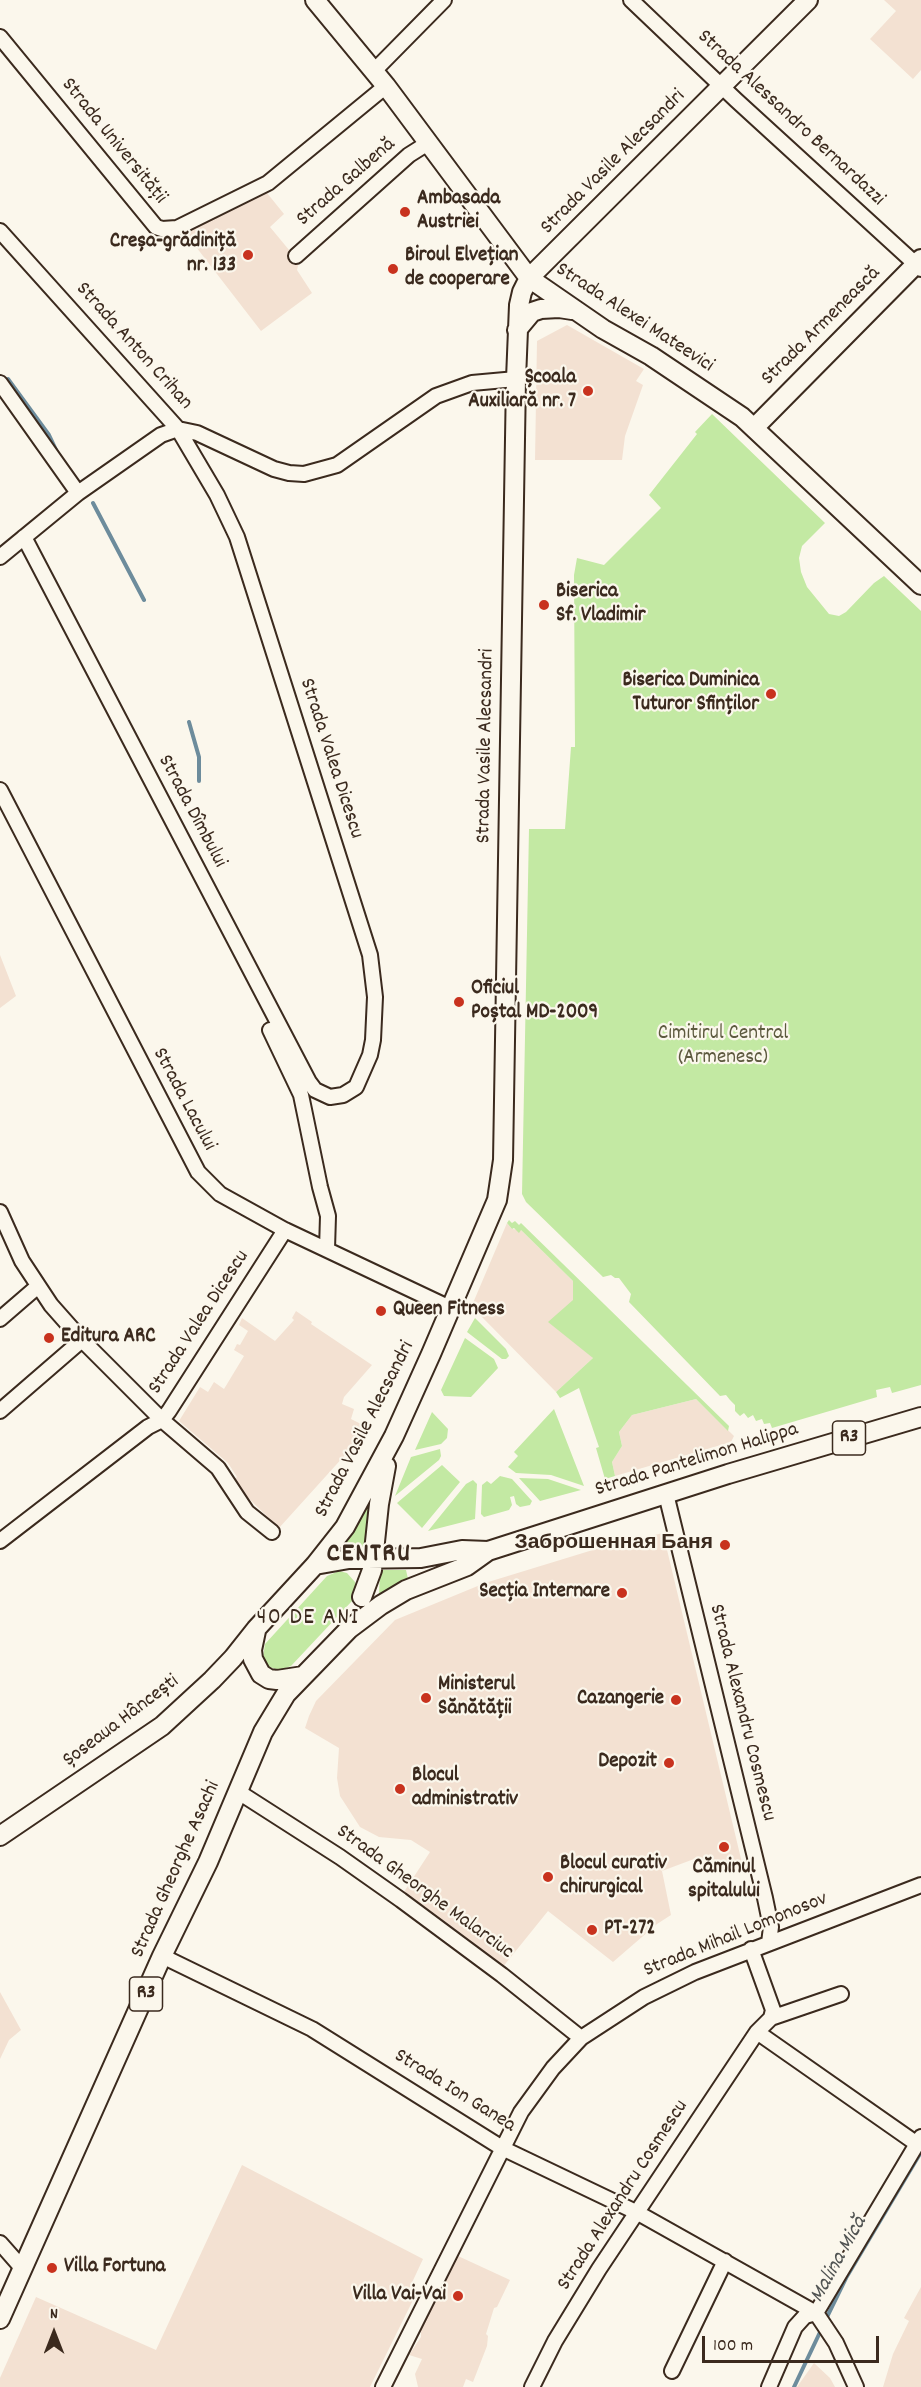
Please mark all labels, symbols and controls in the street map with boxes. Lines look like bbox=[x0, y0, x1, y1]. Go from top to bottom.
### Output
street label: Strada Alessandro Bernardazzi bbox=[691, 25, 889, 213]
street label: Strada Universității bbox=[54, 74, 172, 210]
street label: Strada Vasile Alecsandri bbox=[536, 85, 692, 241]
street label: Strada Galbenă bbox=[292, 133, 402, 233]
place label: Ambasada Austriei bbox=[417, 187, 500, 237]
marker: Ambasada Austriei bbox=[398, 205, 412, 219]
place label: Creșa-grădiniță nr. 133 bbox=[110, 230, 236, 280]
place label: Biroul Elvețian de cooperare bbox=[405, 244, 518, 294]
marker: Creșa-grădiniță nr. 133 bbox=[241, 248, 255, 262]
street label: Strada Alexei Mateevici bbox=[550, 258, 718, 380]
marker: Biroul Elvețian de cooperare bbox=[386, 262, 400, 276]
street label: Strada Armenească bbox=[757, 262, 887, 392]
street label: Strada Anton Crihan bbox=[69, 278, 197, 416]
place label: Școala Auxiliară nr. 7 bbox=[468, 366, 576, 416]
marker: Școala Auxiliară nr. 7 bbox=[581, 384, 595, 398]
place label: Biserica Sf. Vladimir bbox=[556, 580, 646, 630]
marker: Biserica Sf. Vladimir bbox=[537, 598, 551, 612]
street label: Strada Vasile Alecsandri bbox=[473, 648, 501, 844]
place label: Biserica Duminica Tuturor Sfinților bbox=[622, 669, 759, 719]
street label: Strada Valea Dicescu bbox=[292, 676, 368, 842]
marker: Biserica Duminica Tuturor Sfinților bbox=[764, 687, 778, 701]
street label: Strada Dîmbului bbox=[151, 751, 231, 873]
place label: Oficiul Poștal MD-2009 bbox=[471, 977, 598, 1027]
marker: Oficiul Poștal MD-2009 bbox=[452, 995, 466, 1009]
park label: Cimitirul Central (Armenesc) bbox=[658, 1022, 788, 1072]
street label: Strada Lacului bbox=[145, 1044, 221, 1156]
street label: Strada Valea Dicescu bbox=[144, 1246, 256, 1400]
place label: Queen Fitness bbox=[393, 1298, 505, 1324]
marker: Queen Fitness bbox=[374, 1304, 388, 1318]
place label: Editura ARC bbox=[61, 1325, 156, 1351]
marker: Editura ARC bbox=[42, 1331, 56, 1345]
street label: Strada Vasile Alecsandri bbox=[311, 1337, 421, 1523]
street label: Strada Pantelimon Halippa bbox=[592, 1418, 802, 1504]
road number: R3 bbox=[832, 1421, 866, 1455]
place label: Заброшенная Баня bbox=[515, 1532, 713, 1558]
marker: Заброшенная Баня bbox=[718, 1538, 732, 1552]
district label: CENTRU bbox=[327, 1540, 411, 1572]
place label: Secția Internare bbox=[479, 1580, 610, 1606]
marker: Secția Internare bbox=[615, 1586, 629, 1600]
street label: Strada Alexandru Cosmescu bbox=[702, 1602, 780, 1824]
district label: 40 DE ANI bbox=[256, 1606, 360, 1634]
street label: Șoseaua Hâncești bbox=[59, 1670, 185, 1774]
place label: Ministerul Sănătății bbox=[438, 1673, 515, 1723]
place label: Cazangerie bbox=[577, 1687, 664, 1713]
marker: Ministerul Sănătății bbox=[419, 1691, 433, 1705]
marker: Cazangerie bbox=[669, 1693, 683, 1707]
place label: Depozit bbox=[598, 1750, 657, 1776]
marker: Depozit bbox=[662, 1756, 676, 1770]
place label: Blocul administrativ bbox=[412, 1764, 518, 1814]
street label: Strada Gheorghe Asachi bbox=[127, 1778, 227, 1962]
marker: Blocul administrativ bbox=[393, 1782, 407, 1796]
street label: Strada Gheorghe Malarciuc bbox=[330, 1820, 518, 1966]
marker: Căminul spitalului bbox=[717, 1840, 731, 1854]
place label: Blocul curativ chirurgical bbox=[560, 1852, 667, 1902]
place label: Căminul spitalului bbox=[688, 1856, 760, 1906]
marker: Blocul curativ chirurgical bbox=[541, 1870, 555, 1884]
street label: Strada Mihail Lomonosov bbox=[640, 1888, 832, 1984]
place label: PT-272 bbox=[604, 1917, 656, 1943]
marker: PT-272 bbox=[585, 1923, 599, 1937]
road number: R3 bbox=[130, 1977, 162, 2011]
street label: Strada Ion Ganea bbox=[388, 2045, 520, 2139]
street label: Strada Alexandru Cosmescu bbox=[553, 2096, 695, 2296]
water label: Malina Mică bbox=[805, 2212, 875, 2308]
place label: Villa Fortuna bbox=[64, 2255, 165, 2281]
marker: Villa Fortuna bbox=[45, 2261, 59, 2275]
place label: Villa Vai-Vai bbox=[353, 2283, 446, 2309]
marker: Villa Vai-Vai bbox=[451, 2289, 465, 2303]
north arrow bbox=[24, 2303, 84, 2363]
text: N bbox=[50, 2303, 58, 2326]
scale bar bbox=[705, 2324, 882, 2362]
text: 100 m bbox=[713, 2334, 753, 2359]

